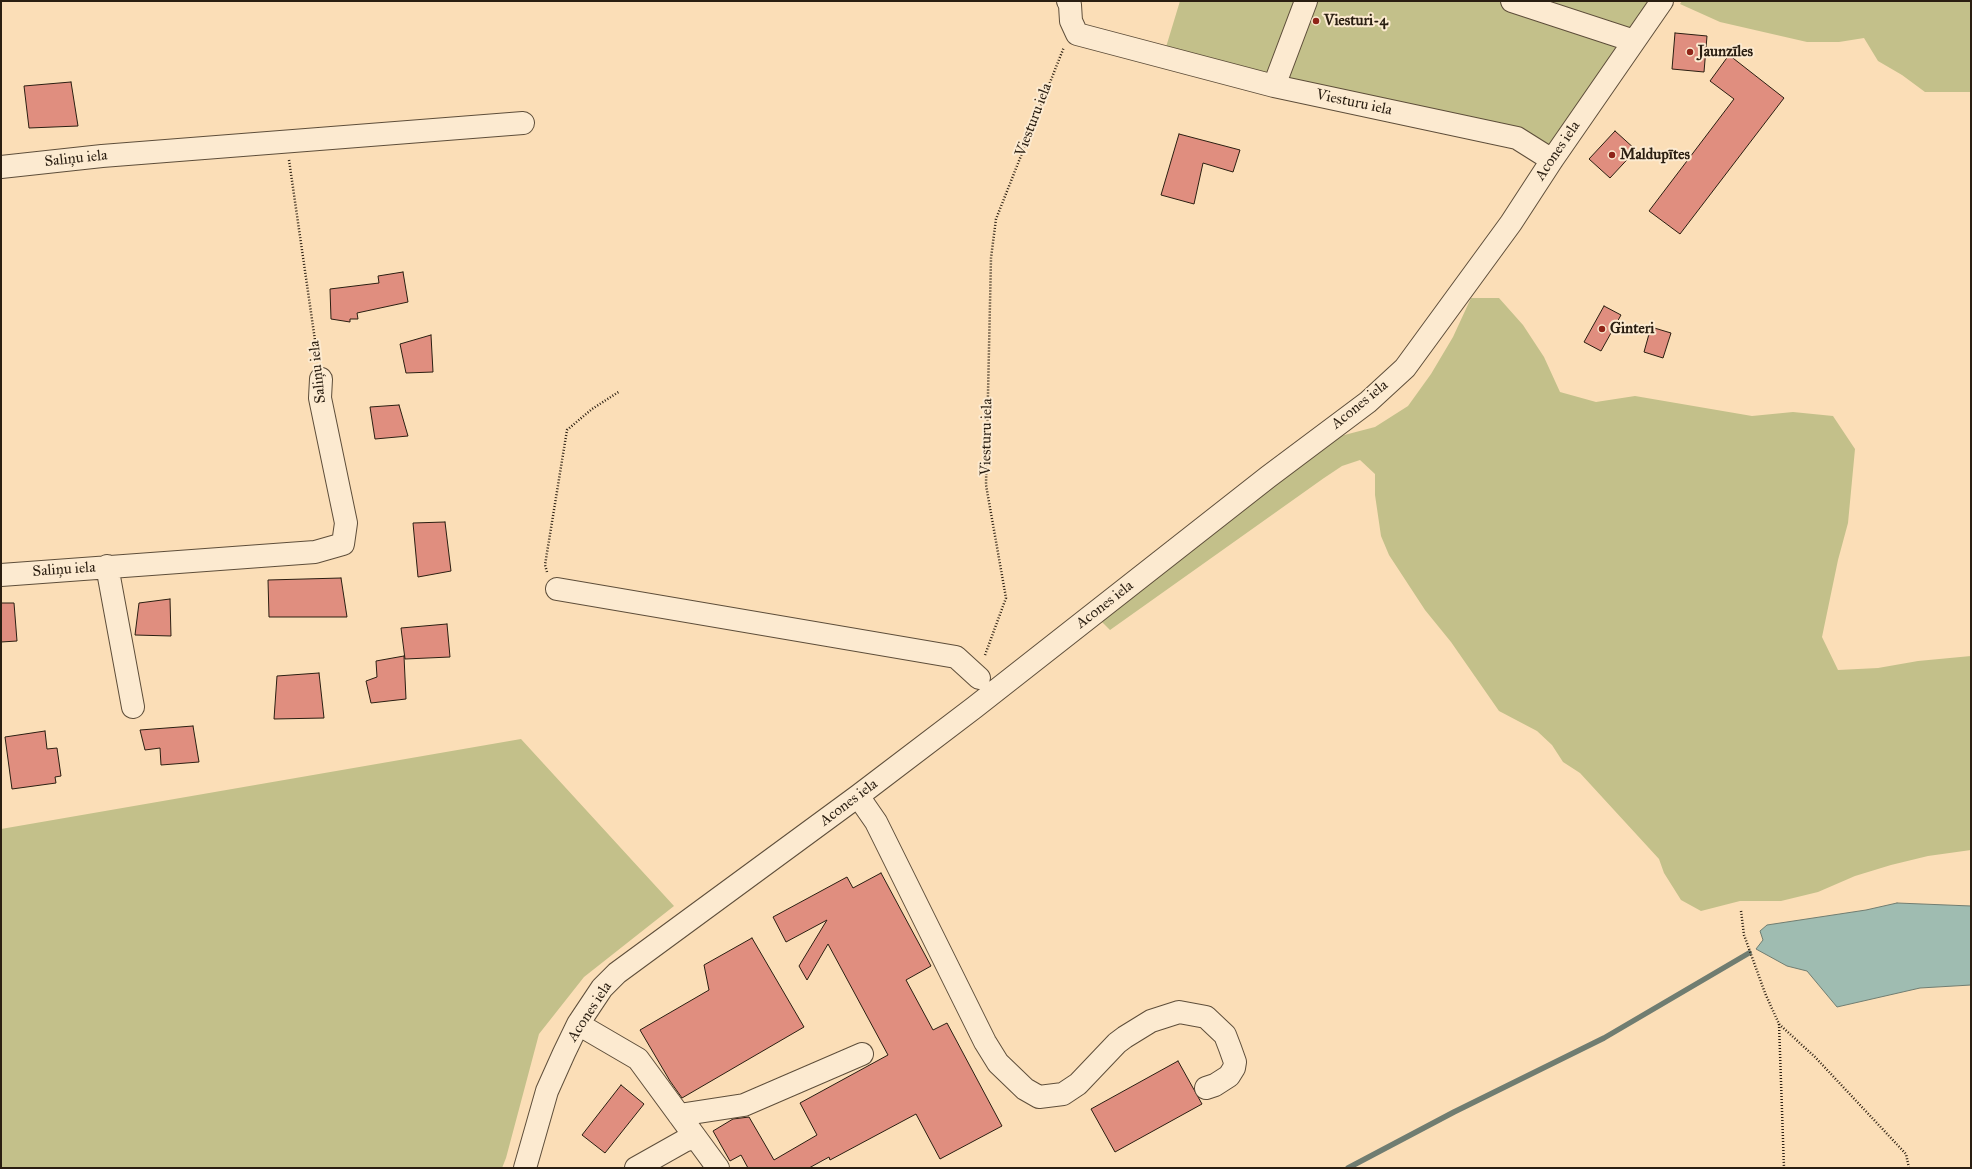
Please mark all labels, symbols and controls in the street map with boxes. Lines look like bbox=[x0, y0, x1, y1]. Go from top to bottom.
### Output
place label: Viesturi-4 bbox=[1324, 12, 1388, 30]
marker: Viesturi-4 bbox=[1311, 16, 1321, 26]
place label: Jaunzīles bbox=[1698, 43, 1753, 61]
marker: Jaunzīles bbox=[1685, 47, 1695, 57]
street label: Viesturu iela bbox=[1012, 81, 1056, 159]
street label: Viesturu iela bbox=[1314, 86, 1394, 120]
street label: Acones iela bbox=[1532, 118, 1584, 184]
place label: Maldupītes bbox=[1620, 146, 1690, 164]
street label: Saliņu iela bbox=[44, 147, 108, 171]
marker: Maldupītes bbox=[1607, 150, 1617, 160]
place label: Ginteri bbox=[1610, 320, 1654, 338]
marker: Ginteri bbox=[1597, 324, 1607, 334]
street label: Saliņu iela bbox=[306, 340, 330, 404]
street label: Acones iela bbox=[1328, 377, 1392, 433]
street label: Viesturu iela bbox=[977, 398, 997, 476]
street label: Saliņu iela bbox=[32, 559, 96, 581]
street label: Acones iela bbox=[1073, 577, 1137, 633]
street label: Acones iela bbox=[817, 775, 881, 831]
street label: Acones iela bbox=[564, 979, 616, 1045]

